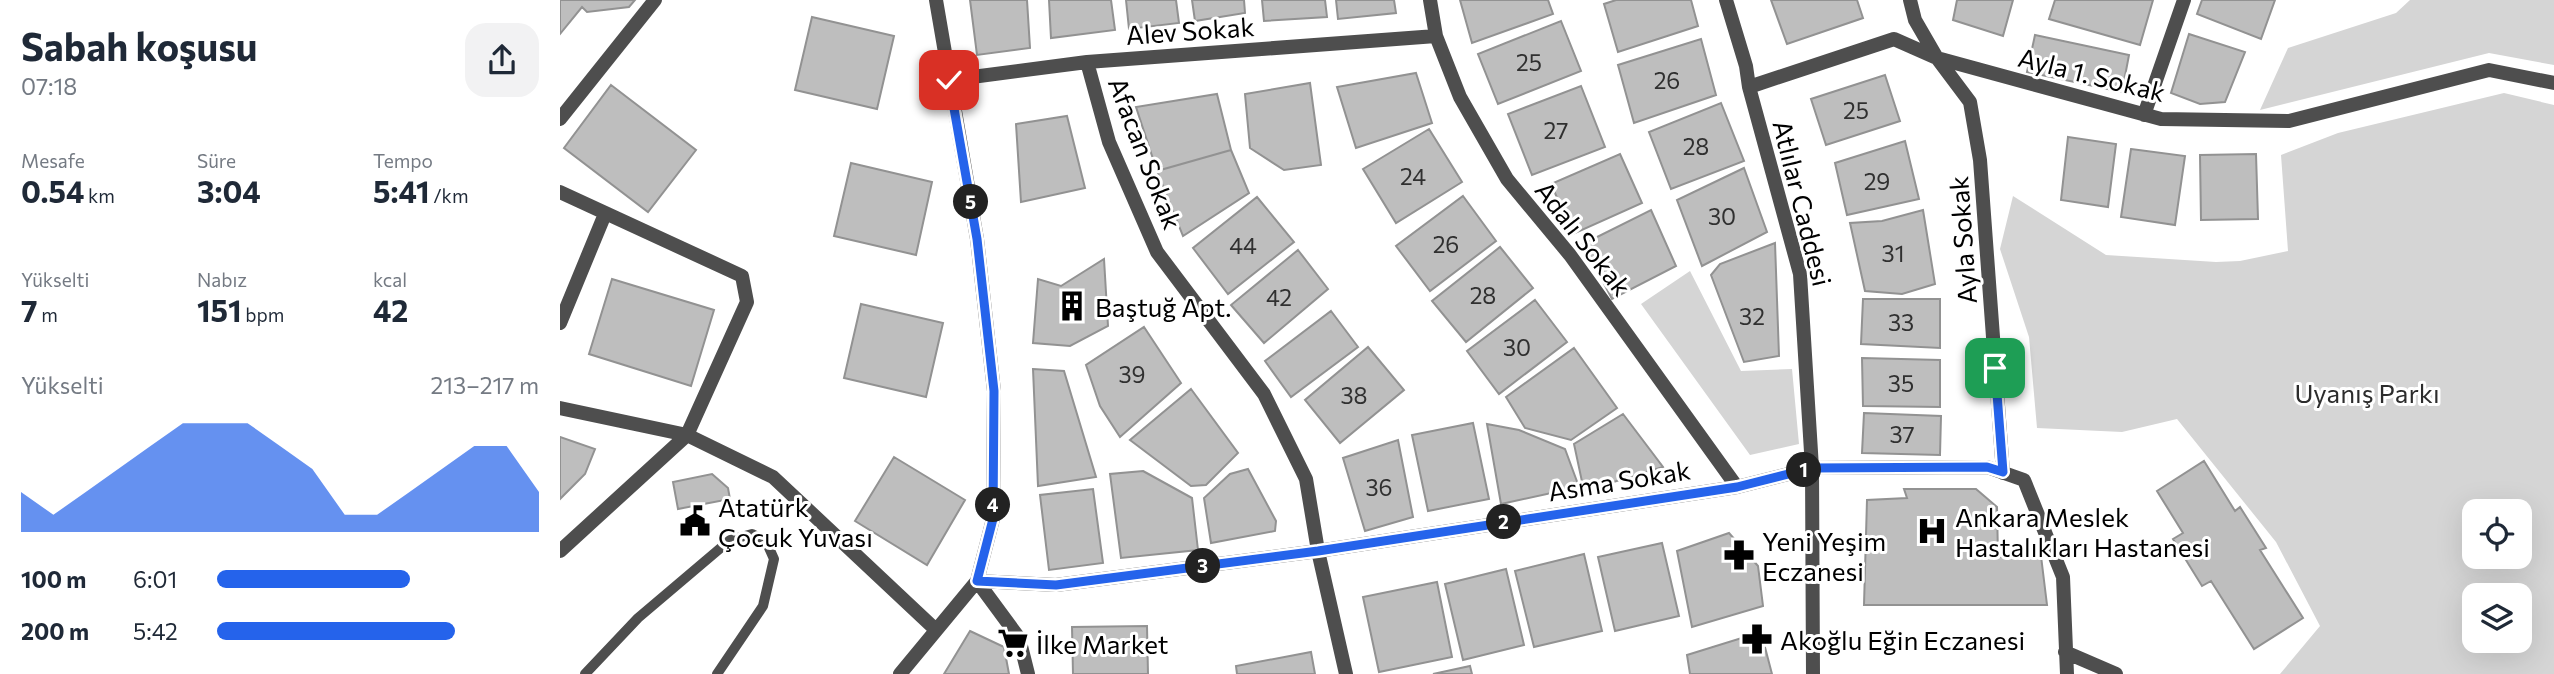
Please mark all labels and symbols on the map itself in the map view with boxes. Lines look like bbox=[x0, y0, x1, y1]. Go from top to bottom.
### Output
street label: Alev Sokak bbox=[1125, 10, 1255, 50]
street label: Ayla 1. Sokak bbox=[2015, 41, 2169, 107]
house number: 25 bbox=[1516, 48, 1542, 76]
pin bbox=[919, 50, 979, 110]
house number: 26 bbox=[1654, 66, 1680, 94]
street label: Afacan Sokak bbox=[1103, 73, 1189, 233]
house number: 25 bbox=[1843, 96, 1869, 124]
house number: 27 bbox=[1544, 116, 1568, 144]
street label: Atlılar Caddesi bbox=[1767, 117, 1839, 289]
house number: 28 bbox=[1683, 132, 1709, 160]
house number: 24 bbox=[1400, 162, 1426, 190]
house number: 29 bbox=[1864, 167, 1890, 195]
street label: Adalı Sokak bbox=[1530, 175, 1638, 301]
street label: Ayla Sokak bbox=[1942, 175, 1982, 305]
pin: 5 bbox=[954, 184, 988, 220]
house number: 30 bbox=[1708, 202, 1736, 230]
house number: 26 bbox=[1433, 230, 1459, 258]
house number: 44 bbox=[1229, 231, 1257, 259]
house number: 31 bbox=[1882, 239, 1904, 267]
house number: 28 bbox=[1470, 281, 1496, 309]
house number: 42 bbox=[1266, 283, 1292, 311]
building icon: Baştuğ Apt. bbox=[1055, 289, 1089, 323]
place label: Baştuğ Apt. bbox=[1095, 291, 1231, 322]
house number: 32 bbox=[1739, 302, 1765, 330]
house number: 33 bbox=[1888, 308, 1914, 336]
house number: 30 bbox=[1503, 333, 1531, 361]
pin bbox=[1965, 338, 2025, 398]
house number: 39 bbox=[1118, 360, 1146, 388]
house number: 35 bbox=[1888, 369, 1914, 397]
park label: Uyanış Parkı bbox=[2294, 377, 2440, 408]
house number: 38 bbox=[1340, 381, 1368, 409]
house number: 37 bbox=[1889, 420, 1915, 448]
pin: 1 bbox=[1786, 452, 1822, 488]
street label: Asma Sokak bbox=[1546, 453, 1692, 507]
house number: 36 bbox=[1365, 473, 1393, 501]
pin: 4 bbox=[976, 488, 1010, 522]
place label: Atatürk Çocuk Yuvası bbox=[718, 491, 873, 552]
place label: Ankara Meslek Hastalıkları Hastanesi bbox=[1955, 501, 2210, 562]
public building icon: Atatürk Çocuk Yuvası bbox=[678, 504, 712, 538]
pin: 2 bbox=[1486, 504, 1522, 540]
hospital icon: Ankara Meslek Hastalıkları Hastanesi bbox=[1915, 514, 1949, 548]
place label: Yeni Yeşim Eczanesi bbox=[1762, 525, 1886, 586]
pharmacy icon: Yeni Yeşim Eczanesi bbox=[1722, 538, 1756, 572]
pin: 3 bbox=[1186, 548, 1220, 584]
pharmacy icon: Akoğlu Eğin Eczanesi bbox=[1740, 622, 1774, 656]
place label: Akoğlu Eğin Eczanesi bbox=[1780, 624, 2025, 655]
supermarket icon: İlke Market bbox=[996, 626, 1030, 660]
place label: İlke Market bbox=[1036, 628, 1168, 659]

